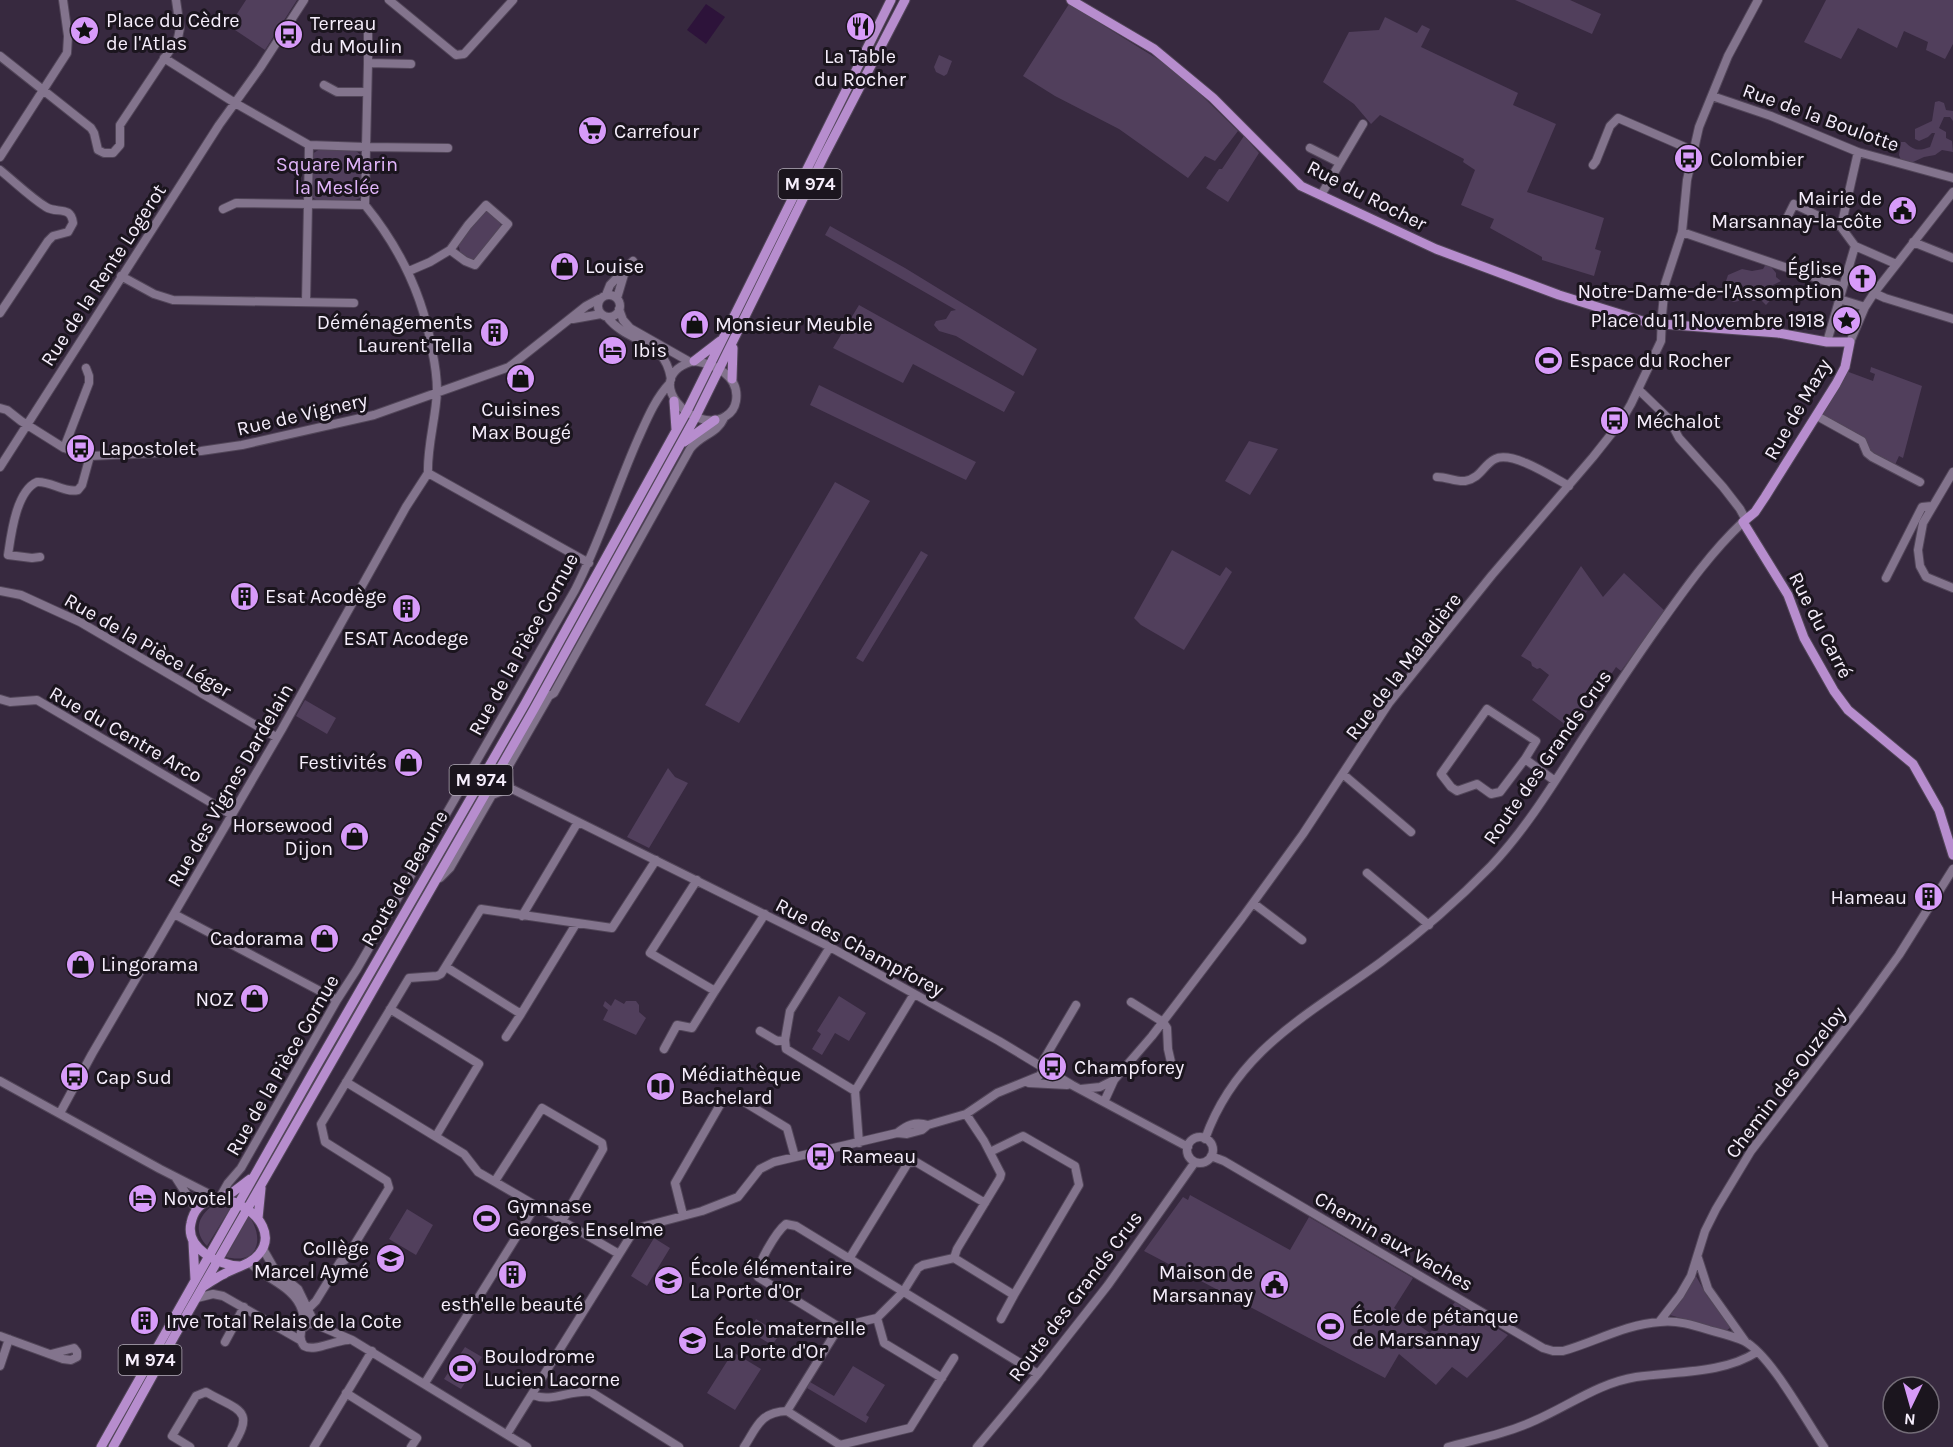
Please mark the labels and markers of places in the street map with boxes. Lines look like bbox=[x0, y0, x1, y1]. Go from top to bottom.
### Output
place label: Place du Cèdre de l'Atlas bbox=[106, 9, 240, 55]
restaurant icon: La Table du Rocher bbox=[844, 10, 876, 42]
place label: Terreau du Moulin bbox=[310, 12, 402, 58]
place icon: Place du Cèdre de l'Atlas bbox=[69, 15, 101, 47]
bus stop icon: Terreau du Moulin bbox=[273, 18, 305, 50]
place label: La Table du Rocher bbox=[814, 45, 907, 91]
supermarket icon: Carrefour bbox=[577, 115, 609, 147]
place label: Carrefour bbox=[614, 120, 700, 143]
bus stop icon: Colombier bbox=[1673, 143, 1705, 175]
place label: Colombier bbox=[1710, 148, 1805, 171]
place label: Mairie de Marsannay-la-côte bbox=[1711, 187, 1882, 233]
public building icon: Mairie de Marsannay-la-côte bbox=[1887, 194, 1919, 226]
shop icon: Louise bbox=[548, 250, 580, 282]
place label: Louise bbox=[585, 255, 644, 278]
place label: Église Notre-Dame-de-l'Assomption bbox=[1578, 256, 1842, 303]
church icon: Église Notre-Dame-de-l'Assomption bbox=[1847, 263, 1879, 295]
place icon: Place du 11 Novembre 1918 bbox=[1830, 304, 1862, 336]
shop icon: Monsieur Meuble bbox=[678, 308, 710, 340]
place label: Place du 11 Novembre 1918 bbox=[1590, 309, 1825, 332]
place label: Déménagements Laurent Tella bbox=[317, 311, 473, 357]
place label: Monsieur Meuble bbox=[715, 313, 873, 336]
building icon: Déménagements Laurent Tella bbox=[478, 317, 510, 349]
hotel icon: Ibis bbox=[596, 334, 628, 366]
place label: Ibis bbox=[633, 339, 667, 362]
sports icon: Espace du Rocher bbox=[1532, 344, 1564, 376]
place label: Espace du Rocher bbox=[1569, 349, 1731, 372]
shop icon: Cuisines Max Bougé bbox=[505, 363, 537, 395]
place label: Cuisines Max Bougé bbox=[471, 398, 571, 444]
bus stop icon: Méchalot bbox=[1599, 405, 1631, 437]
place label: Méchalot bbox=[1636, 410, 1721, 433]
bus stop icon: Lapostolet bbox=[64, 432, 96, 464]
place label: Lapostolet bbox=[101, 437, 197, 460]
building icon: Esat Acodège bbox=[228, 580, 260, 612]
place label: Esat Acodège bbox=[265, 585, 386, 608]
building icon: ESAT Acodege bbox=[390, 592, 422, 624]
place label: ESAT Acodege bbox=[343, 627, 469, 650]
shop icon: Festivités bbox=[392, 746, 424, 778]
place label: Festivités bbox=[299, 751, 387, 774]
place label: Horsewood Dijon bbox=[232, 814, 333, 860]
shop icon: Horsewood Dijon bbox=[338, 820, 370, 852]
building icon: Hameau bbox=[1912, 881, 1944, 913]
place label: Hameau bbox=[1831, 886, 1907, 909]
shop icon: Cadorama bbox=[309, 922, 341, 954]
place label: Cadorama bbox=[210, 927, 304, 950]
shop icon: Lingorama bbox=[64, 948, 96, 980]
place label: Lingorama bbox=[101, 953, 199, 976]
shop icon: NOZ bbox=[239, 983, 271, 1015]
place label: NOZ bbox=[196, 988, 234, 1011]
bus stop icon: Champforey bbox=[1037, 1051, 1069, 1083]
place label: Champforey bbox=[1074, 1056, 1184, 1079]
bus stop icon: Cap Sud bbox=[59, 1061, 91, 1093]
place label: Médiathèque Bachelard bbox=[681, 1063, 801, 1109]
place label: Cap Sud bbox=[96, 1066, 172, 1089]
library icon: Médiathèque Bachelard bbox=[644, 1070, 676, 1102]
bus stop icon: Rameau bbox=[804, 1140, 836, 1172]
place label: Rameau bbox=[841, 1145, 916, 1168]
hotel icon: Novotel bbox=[126, 1182, 158, 1214]
place label: Novotel bbox=[163, 1187, 232, 1210]
place label: Gymnase Georges Enselme bbox=[507, 1195, 663, 1241]
sports icon: Gymnase Georges Enselme bbox=[470, 1202, 502, 1234]
place label: Collège Marcel Aymé bbox=[254, 1237, 369, 1283]
school or university icon: Collège Marcel Aymé bbox=[374, 1243, 406, 1275]
place label: École élémentaire La Porte d'Or bbox=[690, 1256, 852, 1303]
building icon: esth'elle beauté bbox=[496, 1258, 528, 1290]
place label: Maison de Marsannay bbox=[1152, 1261, 1253, 1307]
school or university icon: École élémentaire La Porte d'Or bbox=[653, 1264, 685, 1296]
public building icon: Maison de Marsannay bbox=[1258, 1268, 1290, 1300]
place label: esth'elle beauté bbox=[441, 1293, 583, 1316]
place label: École de pétanque de Marsannay bbox=[1352, 1304, 1519, 1351]
building icon: Irve Total Relais de la Cote bbox=[129, 1305, 161, 1337]
place label: Irve Total Relais de la Cote bbox=[166, 1310, 402, 1333]
sports icon: École de pétanque de Marsannay bbox=[1315, 1311, 1347, 1343]
place label: École maternelle La Porte d'Or bbox=[714, 1316, 866, 1363]
school or university icon: École maternelle La Porte d'Or bbox=[677, 1324, 709, 1356]
place label: Boulodrome Lucien Lacorne bbox=[484, 1345, 620, 1391]
sports icon: Boulodrome Lucien Lacorne bbox=[447, 1352, 479, 1384]

